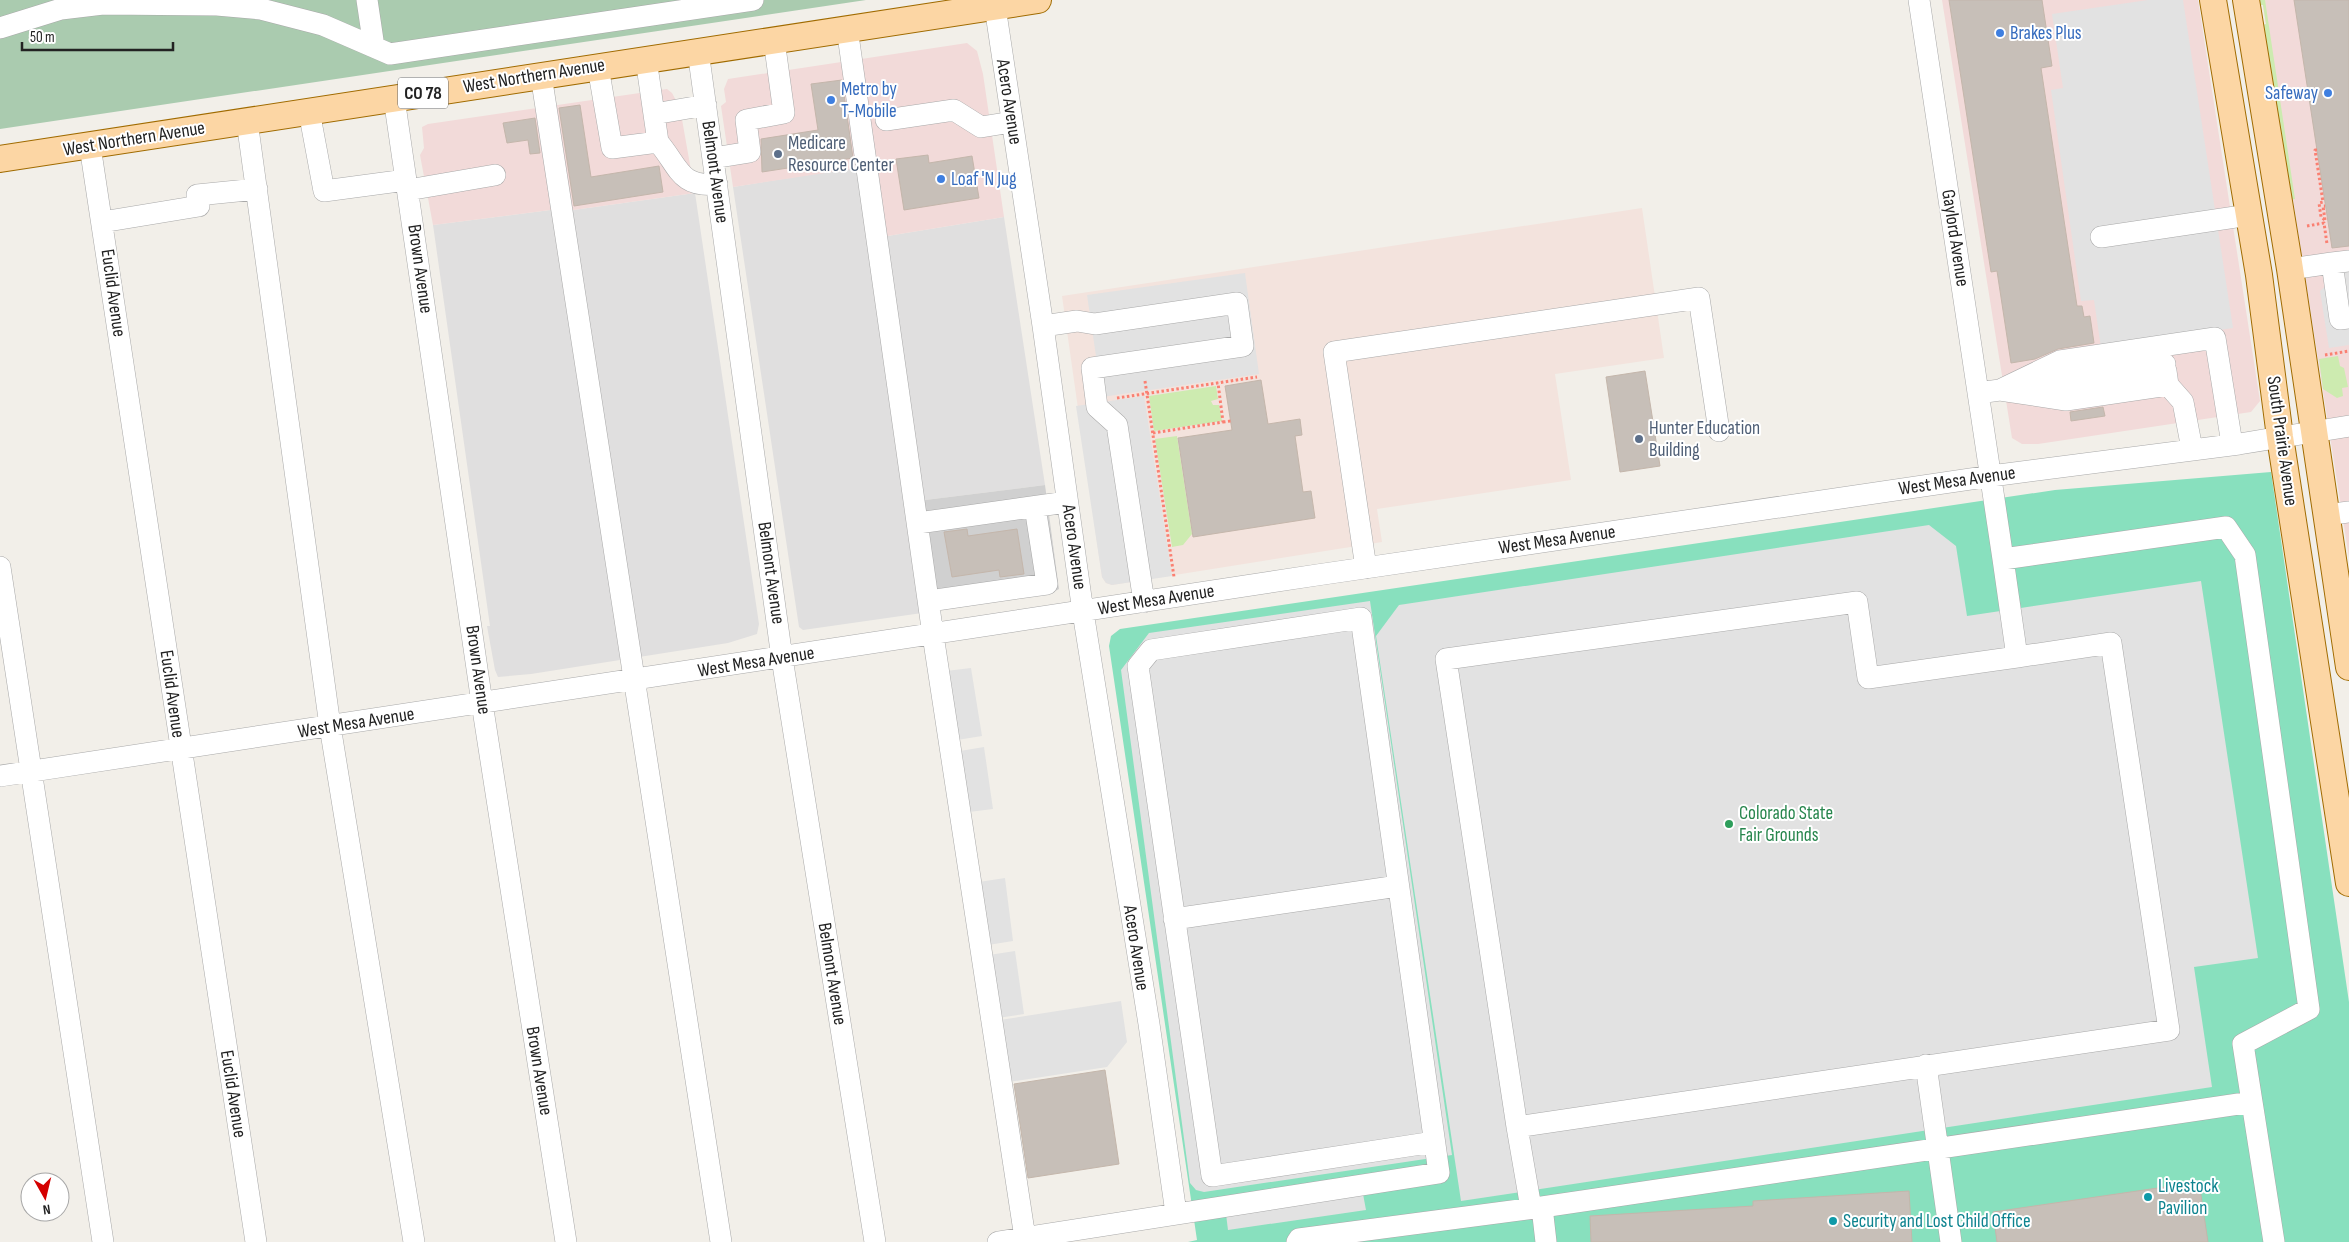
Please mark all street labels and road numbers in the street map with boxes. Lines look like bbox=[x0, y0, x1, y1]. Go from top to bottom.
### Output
street label: West Northern Avenue bbox=[461, 53, 607, 99]
street label: Acero Avenue bbox=[991, 57, 1027, 146]
road number: CO 78 bbox=[398, 78, 448, 109]
street label: West Northern Avenue bbox=[61, 116, 207, 162]
street label: Belmont Avenue bbox=[696, 119, 734, 225]
street label: Gaylord Avenue bbox=[1936, 188, 1974, 288]
street label: Brown Avenue bbox=[402, 223, 438, 315]
street label: Euclid Avenue bbox=[95, 248, 131, 338]
street label: South Prairie Avenue bbox=[2261, 375, 2303, 507]
street label: West Mesa Avenue bbox=[1897, 461, 2017, 501]
street label: Acero Avenue bbox=[1056, 502, 1091, 591]
street label: Belmont Avenue bbox=[752, 520, 790, 626]
street label: West Mesa Avenue bbox=[1497, 520, 1617, 560]
street label: West Mesa Avenue bbox=[1096, 579, 1216, 621]
street label: Brown Avenue bbox=[460, 624, 496, 716]
street label: West Mesa Avenue bbox=[696, 641, 816, 683]
street label: Euclid Avenue bbox=[154, 649, 190, 739]
street label: West Mesa Avenue bbox=[296, 702, 416, 744]
street label: Acero Avenue bbox=[1118, 903, 1154, 992]
street label: Belmont Avenue bbox=[813, 921, 851, 1027]
street label: Brown Avenue bbox=[521, 1025, 557, 1117]
street label: Euclid Avenue bbox=[215, 1049, 251, 1139]

